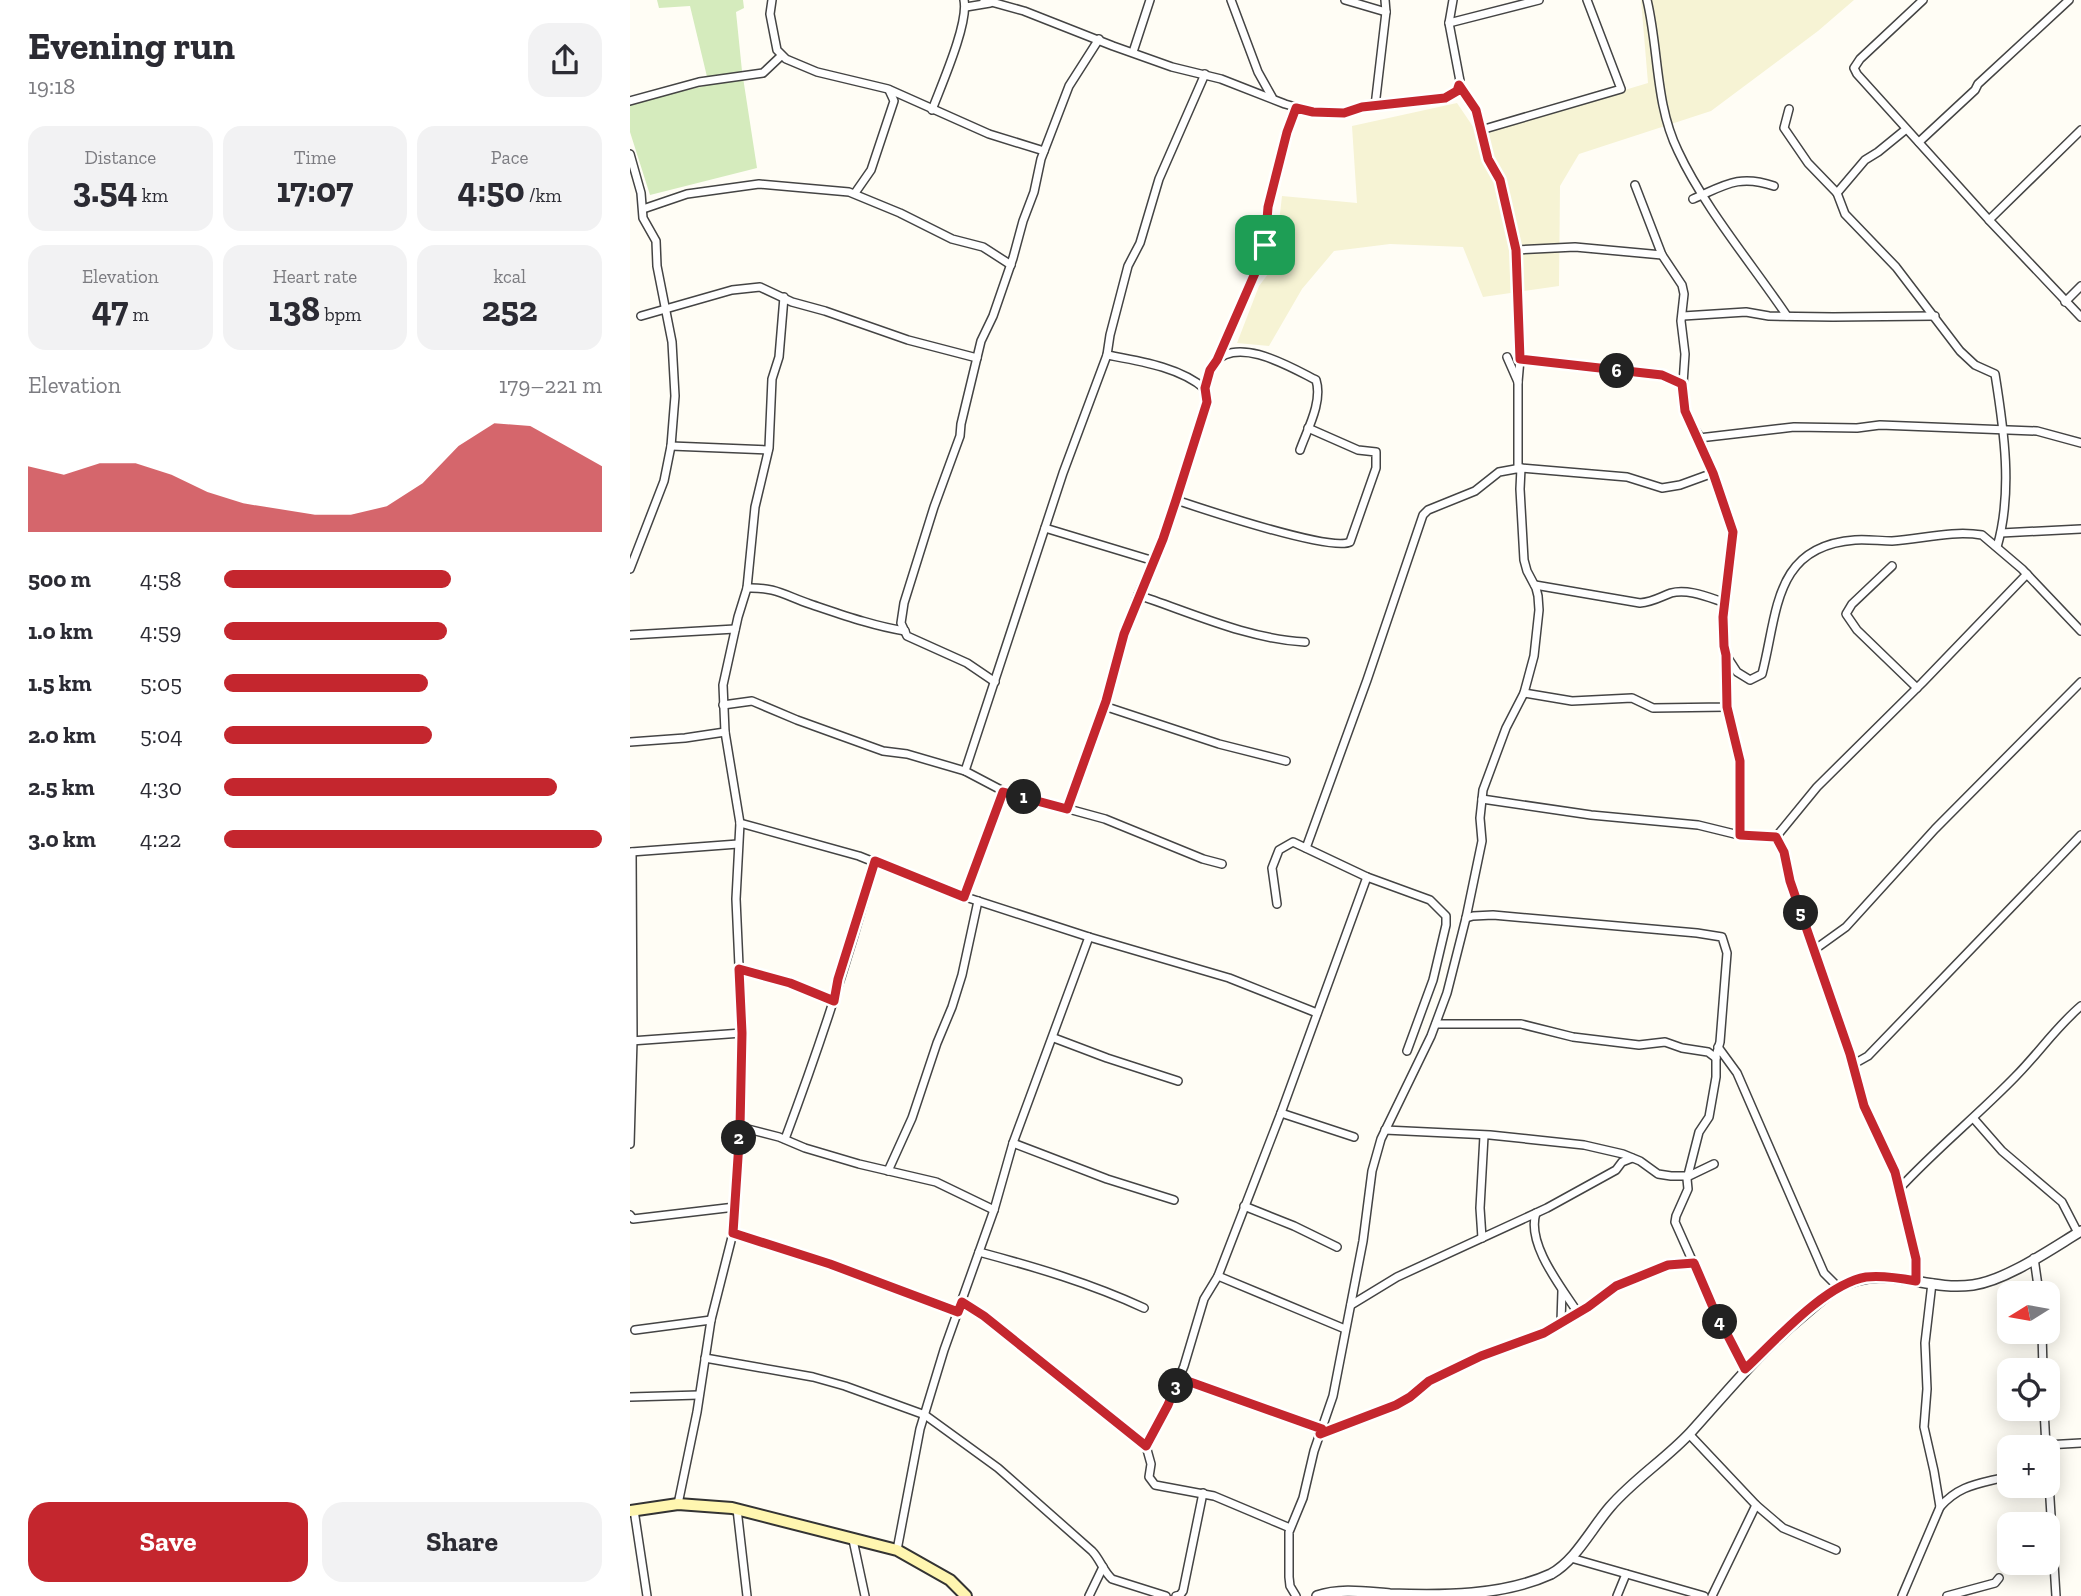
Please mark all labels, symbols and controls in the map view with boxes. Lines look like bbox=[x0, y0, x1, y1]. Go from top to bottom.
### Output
text: Evening run bbox=[28, 23, 235, 69]
button: share bbox=[528, 23, 602, 97]
text: 19:18 bbox=[28, 72, 75, 100]
text: Distance bbox=[84, 146, 156, 169]
text: Time bbox=[294, 146, 336, 169]
text: Pace bbox=[491, 146, 529, 169]
text: 3.54 bbox=[73, 169, 137, 211]
text: 17:07 bbox=[277, 169, 353, 211]
text: 4:50 bbox=[458, 169, 525, 211]
text: km bbox=[137, 184, 168, 207]
text: /km bbox=[525, 184, 562, 207]
pin bbox=[1235, 215, 1295, 275]
icon: arrive bbox=[1246, 226, 1284, 264]
text: Elevation bbox=[82, 265, 159, 288]
text: Heart rate bbox=[273, 265, 357, 288]
text: kcal bbox=[493, 265, 526, 288]
text: 47 bbox=[92, 288, 128, 330]
text: 138 bbox=[269, 288, 320, 330]
text: 252 bbox=[482, 288, 538, 330]
text: m bbox=[128, 303, 149, 326]
text: bpm bbox=[320, 303, 361, 326]
pin: 6 bbox=[1600, 354, 1634, 388]
text: 6 bbox=[1611, 359, 1622, 382]
text: Elevation bbox=[28, 371, 121, 399]
text: 179–221 m bbox=[499, 371, 602, 399]
text: 500 m bbox=[28, 565, 91, 593]
text: 4:58 bbox=[140, 565, 182, 593]
text: 1.0 km bbox=[28, 617, 93, 645]
text: 4:59 bbox=[140, 617, 182, 645]
text: 1.5 km bbox=[28, 669, 92, 697]
text: 5:05 bbox=[140, 669, 182, 697]
text: 2.0 km bbox=[28, 721, 96, 749]
text: 5:04 bbox=[140, 721, 183, 749]
text: 2.5 km bbox=[28, 773, 95, 801]
text: 4:30 bbox=[140, 773, 182, 801]
pin: 1 bbox=[1006, 780, 1042, 814]
text: 1 bbox=[1020, 785, 1027, 808]
text: 3.0 km bbox=[28, 825, 96, 853]
text: 4:22 bbox=[140, 825, 181, 853]
pin: 5 bbox=[1784, 895, 1818, 930]
text: 5 bbox=[1796, 901, 1805, 924]
pin: 2 bbox=[722, 1120, 756, 1156]
text: 2 bbox=[733, 1126, 744, 1149]
north arrow bbox=[1997, 1281, 2060, 1344]
map controls bbox=[1997, 1281, 2060, 1575]
pin: 4 bbox=[1702, 1304, 1738, 1340]
text: 4 bbox=[1714, 1310, 1725, 1333]
button: locate bbox=[1997, 1358, 2060, 1421]
pin: 3 bbox=[1158, 1368, 1194, 1404]
text: 3 bbox=[1170, 1374, 1181, 1397]
button: + bbox=[1997, 1435, 2060, 1498]
button: Save bbox=[28, 1502, 308, 1582]
button: Share bbox=[322, 1502, 602, 1582]
button: − bbox=[1997, 1512, 2060, 1575]

